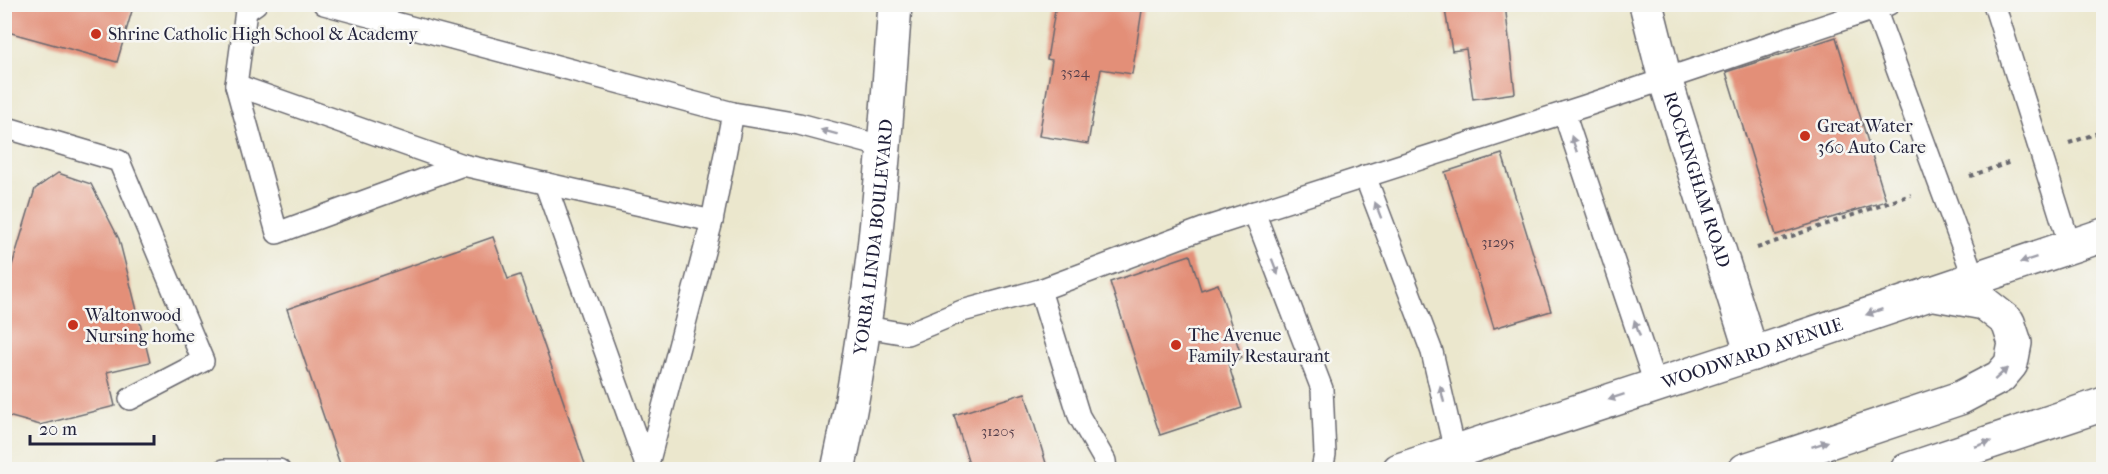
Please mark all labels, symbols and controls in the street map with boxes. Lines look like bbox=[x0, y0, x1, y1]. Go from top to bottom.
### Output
place label: Shrine Catholic High School & Academy bbox=[108, 24, 419, 45]
marker: Shrine Catholic High School & Academy bbox=[89, 27, 103, 41]
house number: 3524 bbox=[1060, 63, 1091, 81]
street label: ROCKINGHAM ROAD bbox=[1659, 89, 1734, 270]
place label: Great Water 360 Auto Care bbox=[1817, 116, 1926, 158]
street label: YORBA LINDA BOULEVARD bbox=[850, 118, 897, 357]
one-way arrow bbox=[819, 127, 838, 137]
marker: Great Water 360 Auto Care bbox=[1798, 129, 1812, 143]
one-way arrow bbox=[1569, 134, 1579, 152]
one-way arrow bbox=[1372, 201, 1382, 219]
house number: 31295 bbox=[1481, 233, 1515, 251]
one-way arrow bbox=[2019, 255, 2037, 265]
one-way arrow bbox=[1270, 258, 1280, 276]
place label: Waltonwood Nursing home bbox=[84, 305, 195, 347]
one-way arrow bbox=[1865, 308, 1883, 317]
street label: WOODWARD AVENUE bbox=[1658, 314, 1846, 394]
marker: Waltonwood Nursing home bbox=[66, 318, 80, 332]
one-way arrow bbox=[1632, 319, 1641, 337]
place label: The Avenue Family Restaurant bbox=[1188, 325, 1331, 367]
marker: The Avenue Family Restaurant bbox=[1169, 338, 1183, 352]
one-way arrow bbox=[1993, 368, 2008, 381]
one-way arrow bbox=[1436, 385, 1446, 403]
one-way arrow bbox=[1607, 393, 1625, 402]
scale bar bbox=[30, 408, 154, 446]
text: 20 m bbox=[39, 419, 77, 440]
house number: 31205 bbox=[981, 422, 1015, 440]
one-way arrow bbox=[1811, 439, 1829, 449]
one-way arrow bbox=[1974, 439, 1992, 449]

